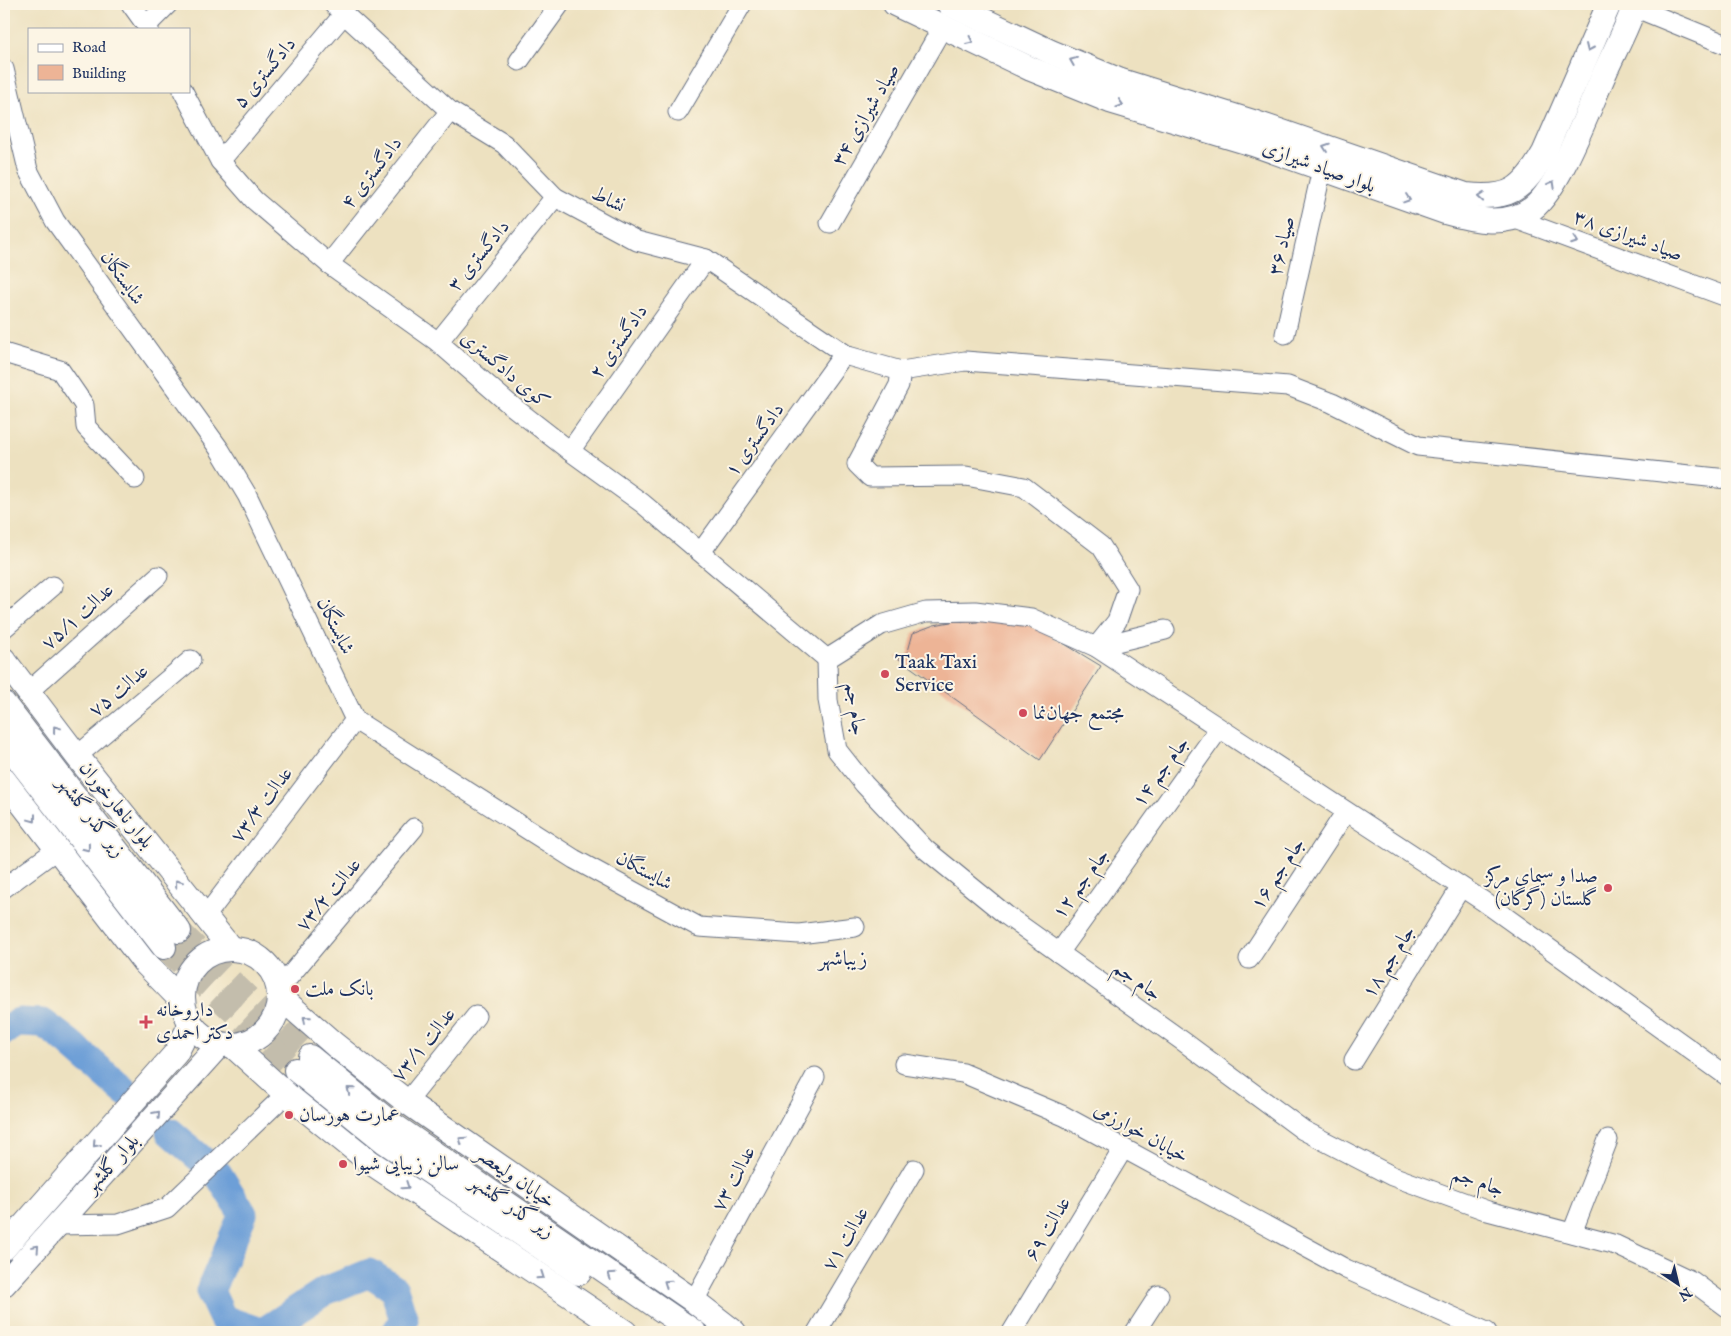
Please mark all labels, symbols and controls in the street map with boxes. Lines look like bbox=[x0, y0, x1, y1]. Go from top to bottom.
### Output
legend bbox=[28, 28, 190, 92]
street label: دادگستری ۵ bbox=[228, 32, 302, 114]
one-way arrow bbox=[965, 35, 974, 45]
text: Road bbox=[72, 38, 107, 57]
one-way arrow bbox=[1585, 43, 1596, 52]
one-way arrow bbox=[1069, 57, 1078, 68]
street label: صیاد شیرازی ۳۴ bbox=[827, 59, 905, 171]
text: Building bbox=[72, 64, 127, 83]
one-way arrow bbox=[1115, 99, 1124, 109]
street label: دادگستری ۴ bbox=[336, 132, 408, 214]
street label: بلوار صیاد شیرازی bbox=[1259, 135, 1379, 199]
one-way arrow bbox=[1323, 143, 1331, 153]
street label: نشاط bbox=[587, 181, 629, 219]
one-way arrow bbox=[1546, 181, 1556, 190]
one-way arrow bbox=[1476, 192, 1484, 203]
one-way arrow bbox=[1402, 193, 1411, 203]
street label: صیاد شیرازی ۳۸ bbox=[1570, 205, 1686, 267]
street label: صیاد ۳۶ bbox=[1263, 214, 1301, 278]
street label: دادگستری ۳ bbox=[442, 215, 516, 297]
one-way arrow bbox=[1570, 235, 1579, 245]
street label: شایستگان bbox=[94, 245, 151, 310]
street label: دادگستری ۲ bbox=[584, 300, 654, 384]
street label: کوی دادگستری bbox=[455, 325, 555, 415]
street label: دادگستری ۱ bbox=[720, 398, 790, 482]
street label: ۷۵/۱ عدالت bbox=[37, 578, 119, 656]
street label: شایستگان bbox=[310, 592, 361, 659]
place label: Taak Taxi Service bbox=[895, 650, 977, 698]
street label: ۷۵ عدالت bbox=[84, 659, 154, 723]
marker: Taak Taxi Service bbox=[879, 668, 891, 680]
street label: جام جم bbox=[834, 681, 871, 738]
place label: مجتمع جهان‌نما bbox=[1033, 701, 1124, 730]
marker: مجتمع جهان‌نما bbox=[1017, 707, 1029, 719]
one-way arrow bbox=[53, 726, 61, 735]
street label: ۱۴ جام جم bbox=[1127, 732, 1199, 815]
street label: بلوار ناهارخوران bbox=[73, 756, 159, 854]
street label: ۷۳/۳ عدالت bbox=[225, 762, 299, 848]
street label: زیر گذر گلشهر bbox=[50, 768, 133, 863]
one-way arrow bbox=[27, 813, 36, 823]
street label: ۱۶ جام جم bbox=[1245, 833, 1315, 918]
one-way arrow bbox=[82, 842, 90, 851]
street label: شایستگان bbox=[611, 844, 678, 897]
street label: ۱۲ جام جم bbox=[1047, 844, 1119, 927]
street label: عدالت ۷۳/۲ bbox=[291, 853, 367, 937]
place label: صدا و سیمای مرکز گلستان (گرگان) bbox=[1483, 864, 1598, 912]
one-way arrow bbox=[175, 880, 184, 889]
marker: صدا و سیمای مرکز گلستان (گرگان) bbox=[1602, 882, 1614, 894]
street label: ۱۸ جام جم bbox=[1357, 921, 1425, 1006]
district label: زیباشهر bbox=[817, 946, 867, 973]
street label: جام جم bbox=[1105, 955, 1166, 1011]
place label: بانک ملت bbox=[305, 977, 374, 1002]
marker: بانک ملت bbox=[289, 983, 301, 995]
place label: داروخانه دکتر احمدی bbox=[156, 998, 233, 1046]
street label: عدالت ۷۳/۱ bbox=[386, 1003, 462, 1087]
marker: داروخانه دکتر احمدی bbox=[140, 1016, 152, 1028]
one-way arrow bbox=[302, 1016, 311, 1025]
one-way arrow bbox=[347, 1088, 356, 1096]
street label: خیابان خوارزمی bbox=[1089, 1097, 1193, 1169]
place label: عمارت هورسان bbox=[299, 1103, 400, 1128]
marker: عمارت هورسان bbox=[283, 1109, 295, 1121]
one-way arrow bbox=[151, 1110, 160, 1119]
street label: بلوار گلشهر bbox=[77, 1129, 145, 1200]
one-way arrow bbox=[458, 1137, 467, 1146]
one-way arrow bbox=[93, 1138, 102, 1147]
street label: خیابان ولیعصر bbox=[469, 1140, 560, 1215]
street label: عدالت ۷۳ bbox=[706, 1142, 762, 1216]
place label: سالن زیبایی شیوا bbox=[353, 1152, 459, 1177]
marker: سالن زیبایی شیوا bbox=[337, 1158, 349, 1170]
street label: جام جم bbox=[1447, 1161, 1507, 1207]
street label: زیر گذر گلشهر bbox=[463, 1166, 561, 1244]
one-way arrow bbox=[400, 1180, 410, 1189]
street label: عدالت ۶۹ bbox=[1019, 1192, 1077, 1266]
street label: عدالت ۷۱ bbox=[817, 1202, 875, 1276]
one-way arrow bbox=[30, 1244, 39, 1253]
north arrow bbox=[1654, 1258, 1704, 1308]
one-way arrow bbox=[535, 1270, 545, 1279]
one-way arrow bbox=[607, 1272, 617, 1281]
one-way arrow bbox=[663, 1280, 673, 1289]
text: N bbox=[1675, 1282, 1696, 1305]

